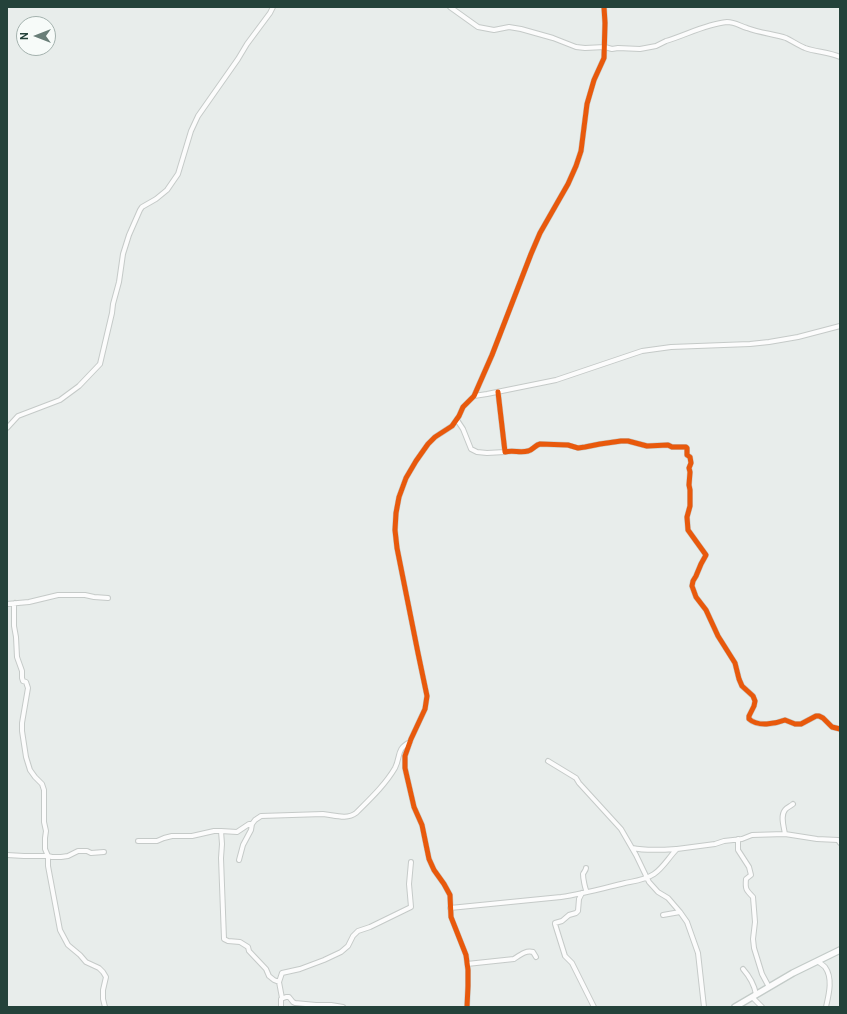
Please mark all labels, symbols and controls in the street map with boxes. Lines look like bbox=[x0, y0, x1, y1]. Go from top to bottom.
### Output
north arrow bbox=[16, 16, 56, 56]
text: N bbox=[18, 32, 31, 40]

